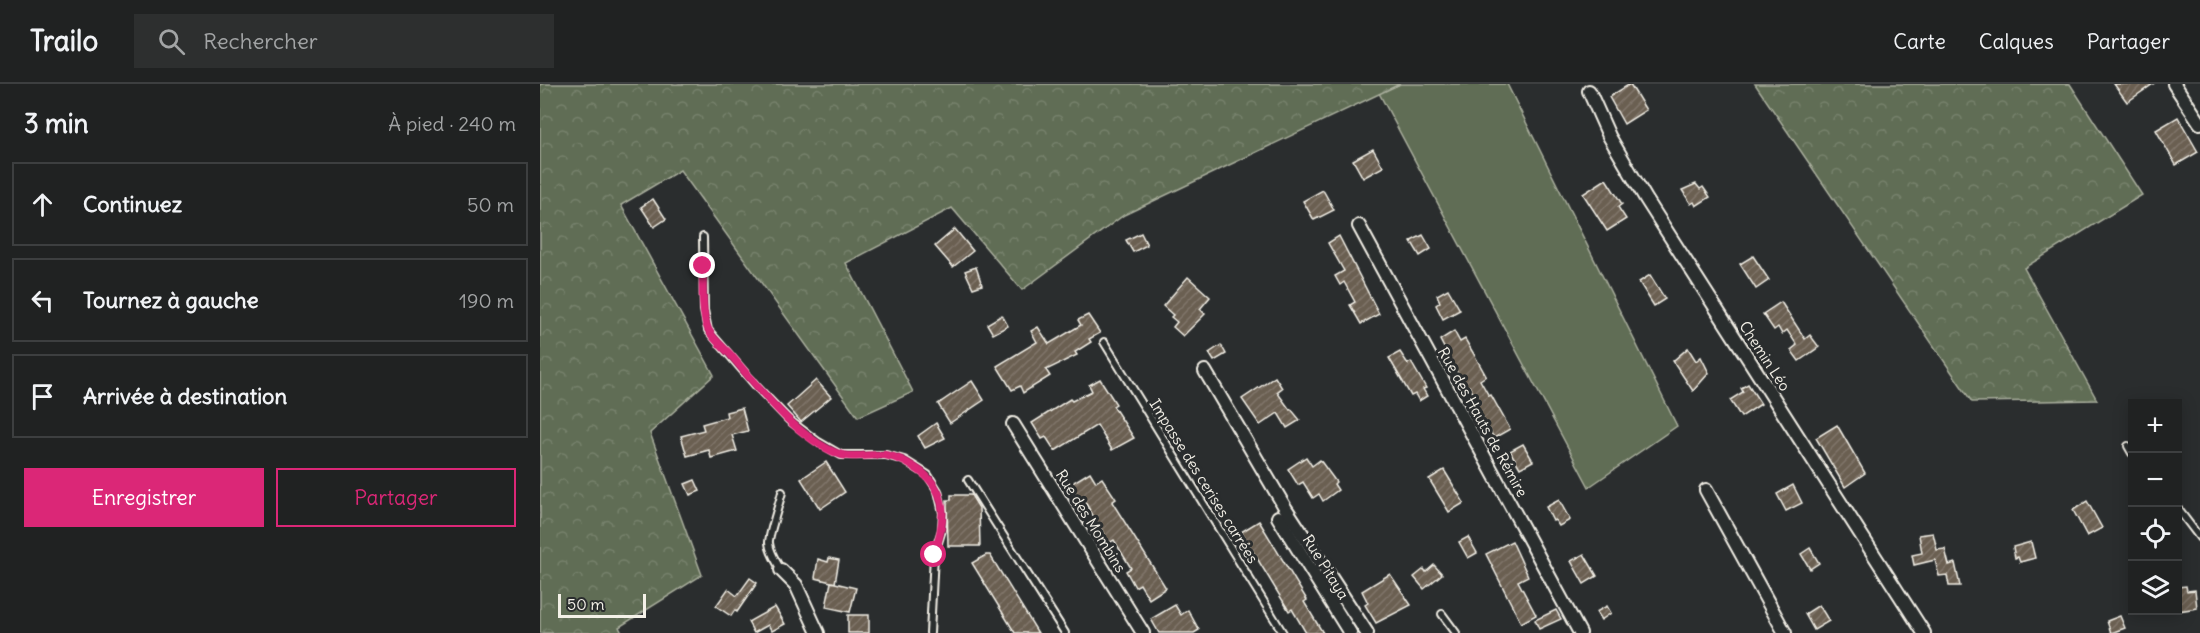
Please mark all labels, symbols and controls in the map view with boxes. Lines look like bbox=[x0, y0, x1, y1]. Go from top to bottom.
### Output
search box bbox=[134, 14, 554, 68]
text: Trailo bbox=[30, 23, 98, 59]
icon: search bbox=[155, 25, 188, 58]
text: Rechercher bbox=[203, 27, 318, 55]
text: Carte bbox=[1893, 28, 1946, 55]
text: Calques bbox=[1979, 28, 2054, 55]
text: Partager bbox=[2087, 28, 2170, 55]
text: 3 min bbox=[24, 107, 89, 140]
text: À pied · 240 m bbox=[388, 111, 516, 136]
icon: ahead bbox=[26, 188, 59, 221]
text: Continuez bbox=[83, 190, 182, 218]
text: 50 m bbox=[467, 192, 514, 217]
route end bbox=[689, 252, 715, 278]
icon: left bbox=[26, 284, 59, 317]
text: Tournez à gauche bbox=[83, 286, 259, 314]
text: 190 m bbox=[459, 288, 514, 313]
street label: Chemin Léo bbox=[1735, 317, 1795, 395]
street label: Rue des Hauts de Rémire bbox=[1434, 344, 1532, 500]
icon: arrive bbox=[26, 380, 59, 413]
text: Arrivée à destination bbox=[83, 382, 287, 410]
street label: Impasse des cerises carrées bbox=[1146, 395, 1263, 567]
map controls bbox=[2128, 399, 2182, 615]
button: + bbox=[2128, 399, 2182, 453]
button: − bbox=[2128, 453, 2182, 507]
street label: Rue des Mombins bbox=[1052, 466, 1130, 576]
button: Enregistrer bbox=[24, 468, 264, 527]
button: Partager bbox=[276, 468, 516, 527]
button: locate bbox=[2128, 507, 2182, 561]
street label: Rue Pitaya bbox=[1299, 531, 1354, 603]
route start bbox=[920, 541, 946, 567]
button: layers bbox=[2128, 561, 2182, 615]
scale bar bbox=[558, 591, 646, 618]
text: 50 m bbox=[567, 594, 605, 614]

